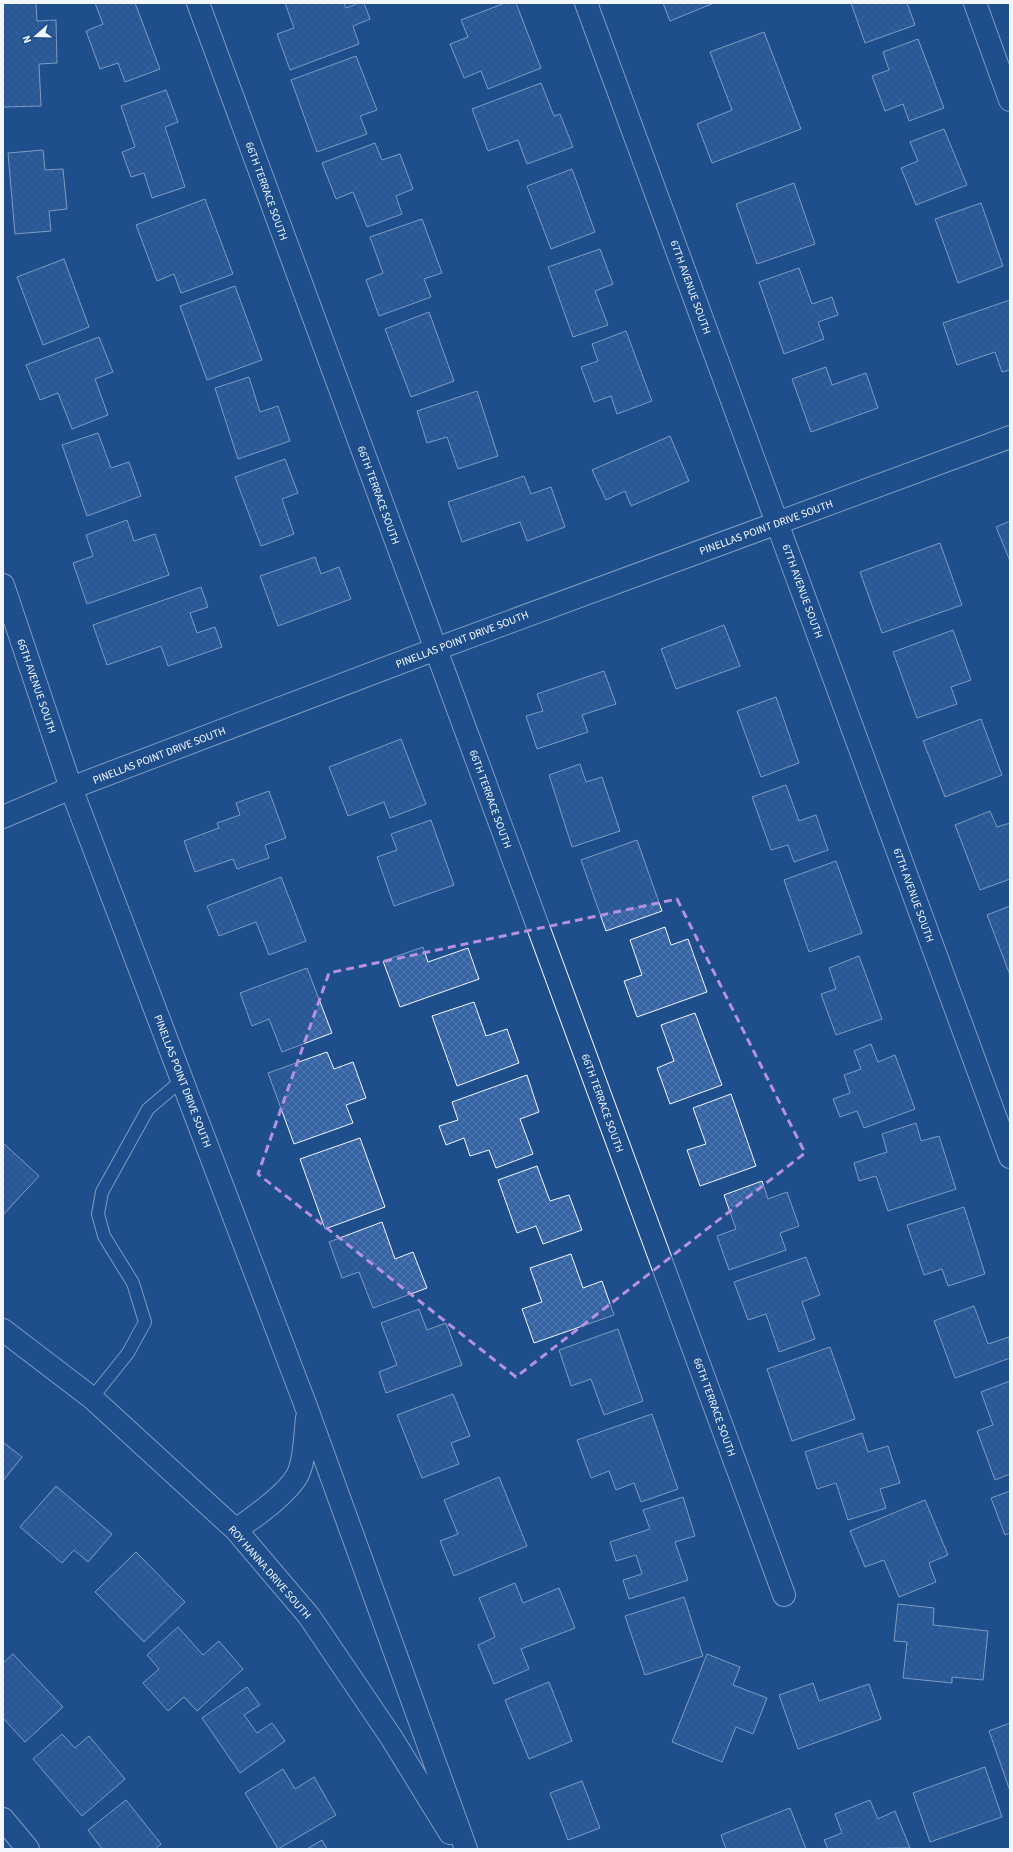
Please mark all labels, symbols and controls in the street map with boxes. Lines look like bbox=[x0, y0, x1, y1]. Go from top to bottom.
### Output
north arrow bbox=[16, 16, 56, 56]
text: N bbox=[19, 33, 35, 45]
street label: 66TH TERRACE SOUTH bbox=[242, 140, 291, 243]
street label: 67TH AVENUE SOUTH bbox=[667, 238, 715, 336]
street label: 66TH TERRACE SOUTH bbox=[354, 444, 403, 547]
street label: PINELLAS POINT DRIVE SOUTH bbox=[697, 496, 835, 559]
street label: 67TH AVENUE SOUTH bbox=[779, 542, 827, 640]
street label: PINELLAS POINT DRIVE SOUTH bbox=[394, 607, 531, 672]
street label: 66TH AVENUE SOUTH bbox=[13, 637, 60, 735]
street label: PINELLAS POINT DRIVE SOUTH bbox=[91, 723, 228, 788]
street label: 66TH TERRACE SOUTH bbox=[466, 748, 515, 851]
street label: 67TH AVENUE SOUTH bbox=[890, 846, 938, 944]
street label: PINELLAS POINT DRIVE SOUTH bbox=[150, 1013, 215, 1150]
street label: 66TH TERRACE SOUTH bbox=[578, 1052, 627, 1155]
street label: 66TH TERRACE SOUTH bbox=[690, 1356, 739, 1459]
street label: ROY HANNA DRIVE SOUTH bbox=[225, 1522, 314, 1622]

